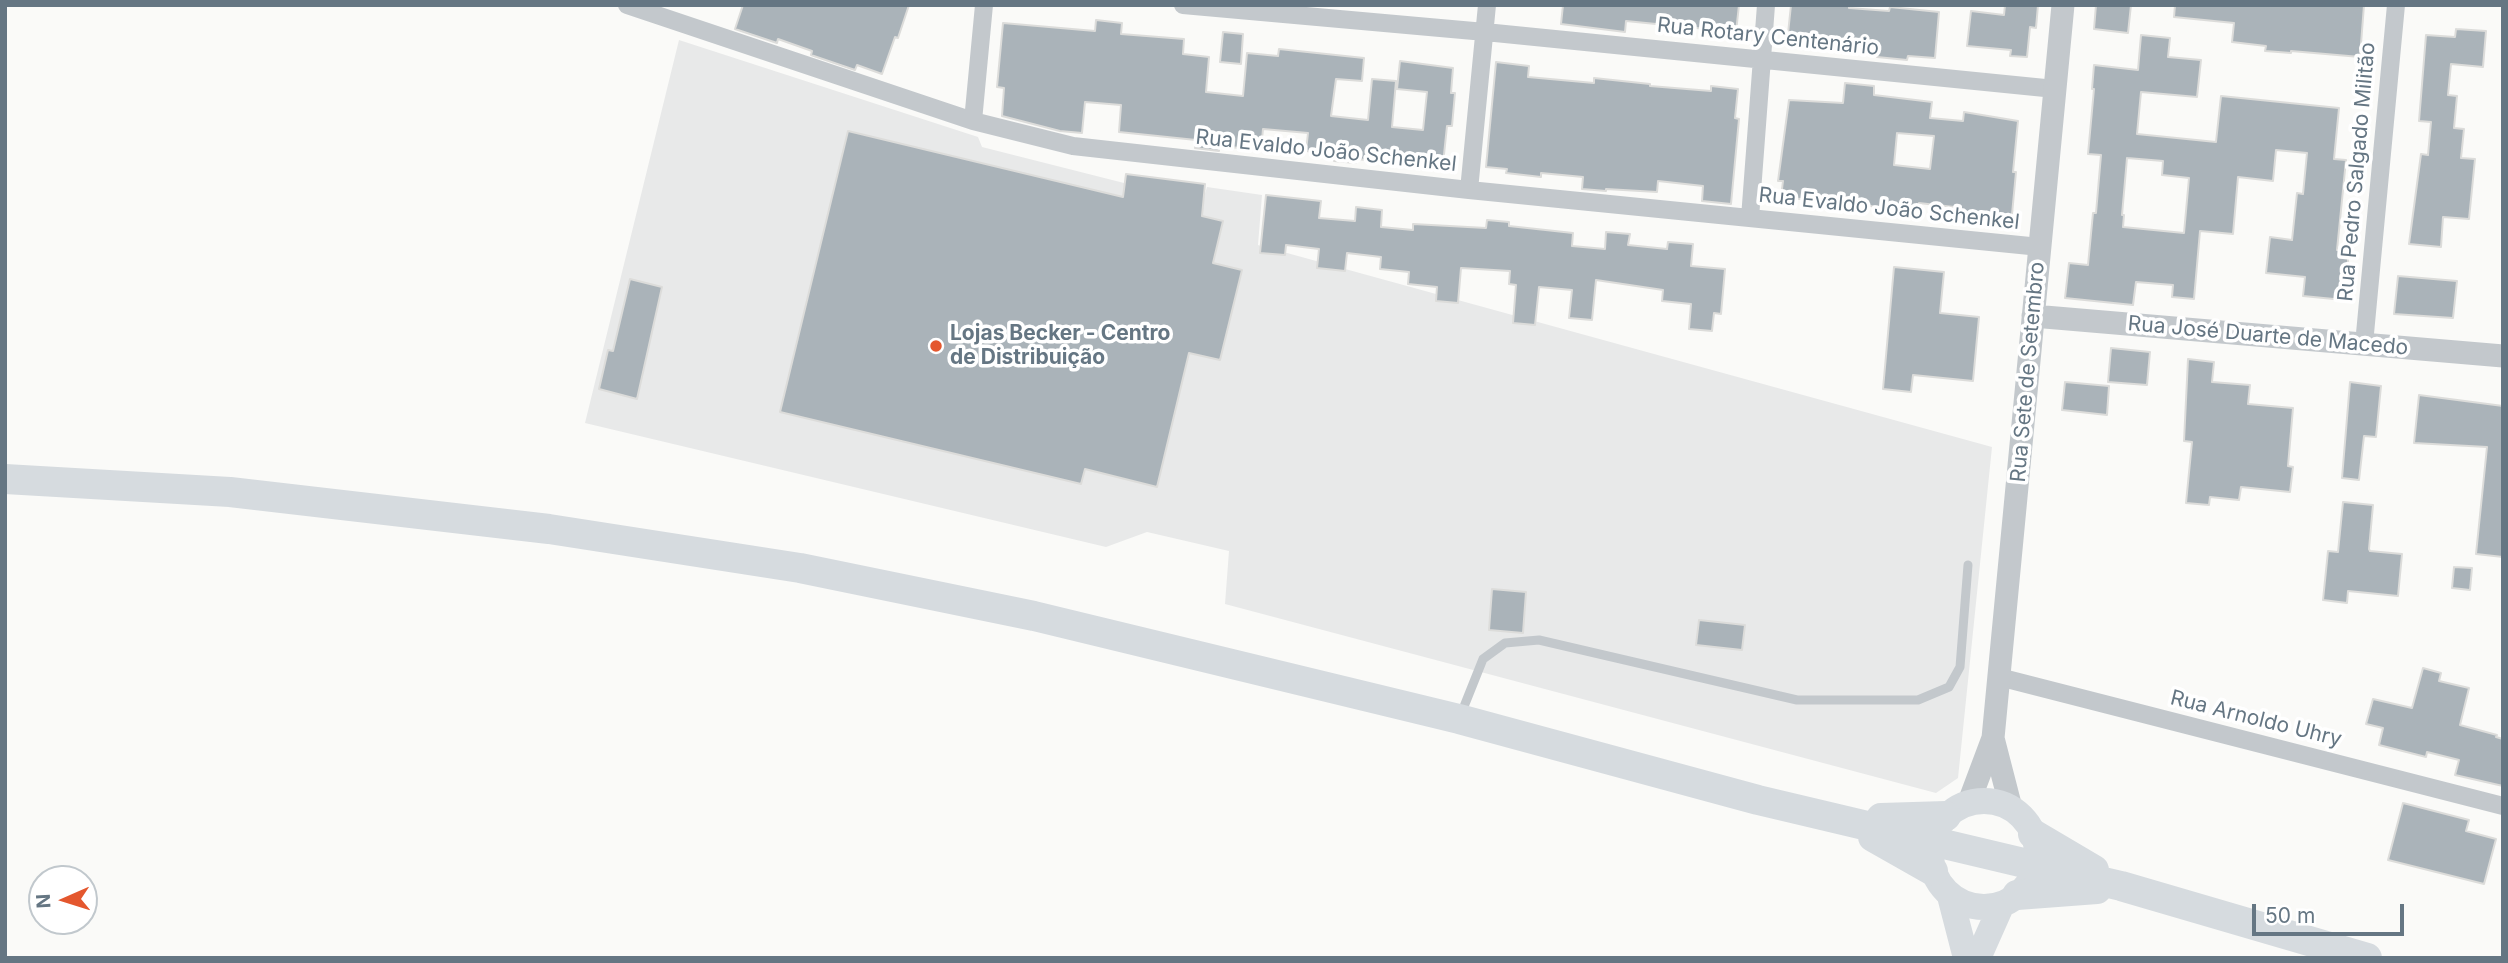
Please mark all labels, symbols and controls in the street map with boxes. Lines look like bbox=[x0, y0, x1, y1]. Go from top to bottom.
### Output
street label: Rua Rotary Centenário bbox=[1656, 13, 1880, 61]
street label: Rua Pedro Salgado Militão bbox=[2333, 41, 2381, 303]
street label: Rua Evaldo João Schenkel bbox=[1194, 125, 1458, 177]
street label: Rua Evaldo João Schenkel bbox=[1757, 183, 2021, 235]
street label: Rua Sete de Setembro bbox=[2006, 261, 2050, 483]
street label: Rua José Duarte de Macedo bbox=[2127, 311, 2409, 361]
place label: Lojas Becker - Centro de Distribuição bbox=[950, 321, 1170, 371]
marker: Lojas Becker - Centro de Distribuição bbox=[928, 338, 944, 354]
street label: Rua Arnoldo Uhry bbox=[2168, 686, 2344, 752]
north arrow bbox=[28, 865, 98, 935]
scale bar bbox=[2256, 890, 2408, 934]
text: N bbox=[32, 893, 55, 909]
text: 50 m bbox=[2265, 903, 2315, 928]

